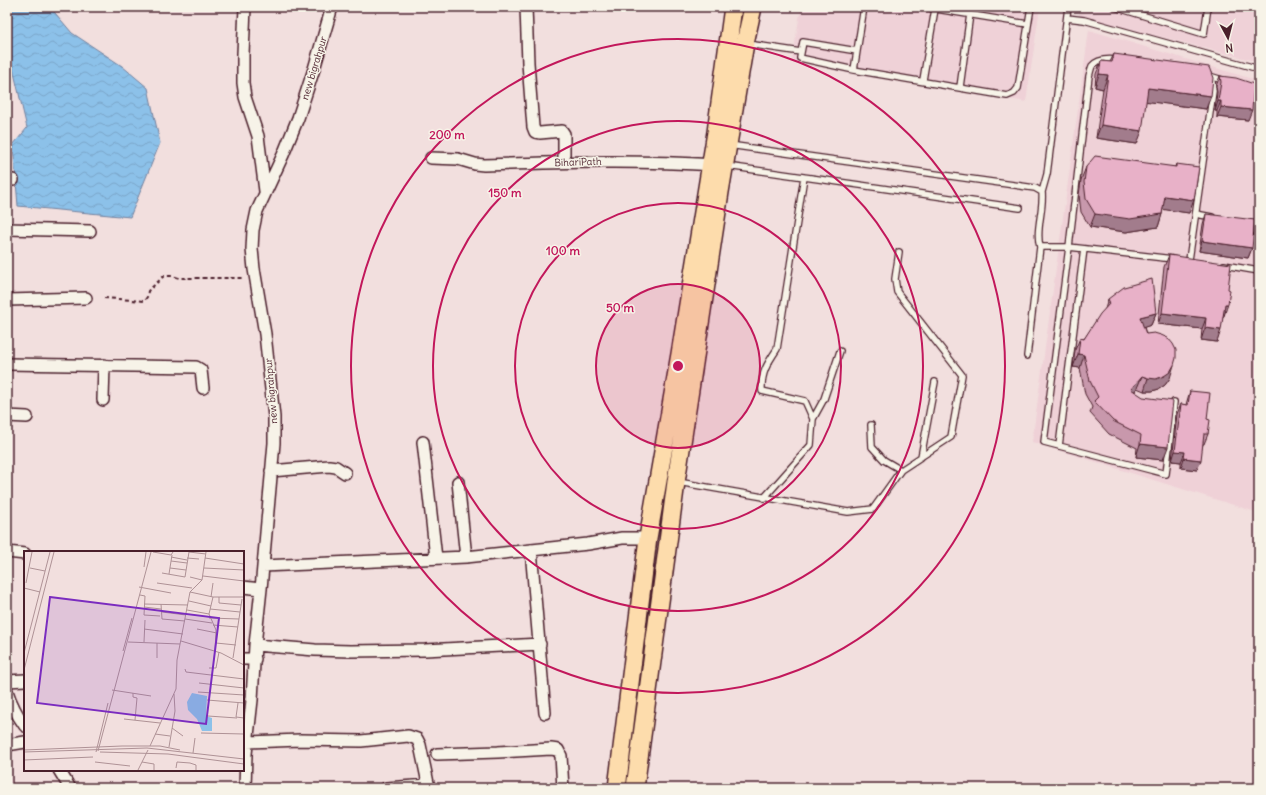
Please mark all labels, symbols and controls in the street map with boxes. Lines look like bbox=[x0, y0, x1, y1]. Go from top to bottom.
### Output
north arrow bbox=[1208, 18, 1248, 58]
street label: new bigrahpur bbox=[298, 35, 330, 101]
text: N bbox=[1225, 41, 1234, 55]
text: 200 m bbox=[429, 127, 465, 142]
street label: BihariPath bbox=[554, 155, 602, 169]
text: 150 m bbox=[489, 185, 522, 200]
text: 100 m bbox=[546, 243, 580, 258]
text: 50 m bbox=[606, 300, 635, 315]
street label: new bigrahpur bbox=[262, 358, 280, 424]
centre of rings bbox=[671, 359, 685, 373]
inset map bbox=[24, 551, 244, 771]

